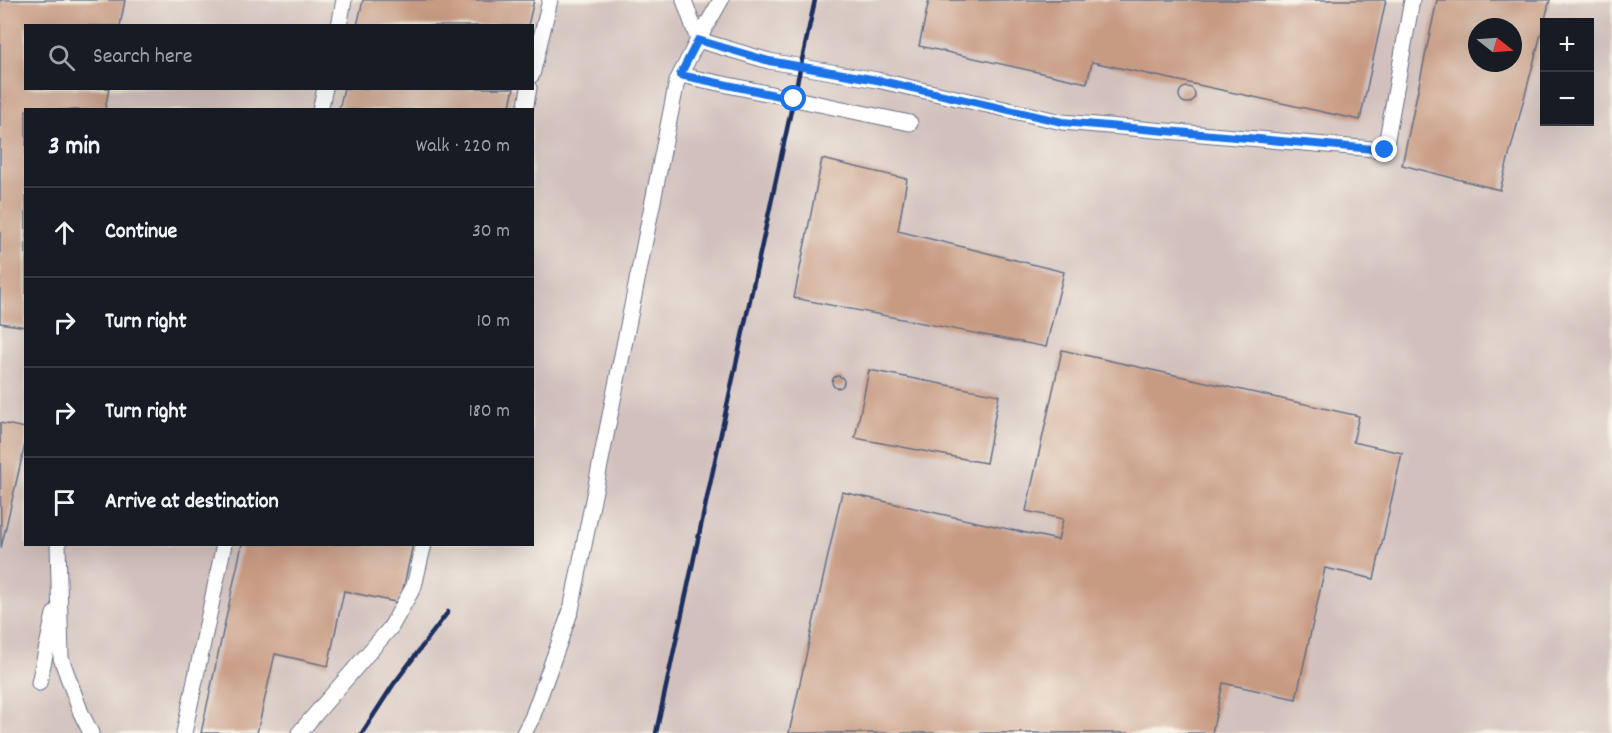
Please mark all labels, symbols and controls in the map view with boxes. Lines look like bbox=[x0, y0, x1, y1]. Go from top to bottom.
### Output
north arrow bbox=[1468, 18, 1522, 72]
map controls bbox=[1540, 18, 1594, 126]
button: + bbox=[1540, 18, 1594, 72]
search box bbox=[24, 24, 534, 90]
icon: search bbox=[45, 41, 78, 74]
text: Search here bbox=[93, 42, 192, 73]
button: − bbox=[1540, 72, 1594, 126]
route start bbox=[780, 85, 806, 111]
text: 3 min bbox=[48, 129, 100, 166]
text: Walk · 220 m bbox=[416, 133, 510, 161]
route end bbox=[1371, 136, 1397, 162]
icon: ahead bbox=[48, 216, 81, 249]
text: Continue bbox=[105, 217, 177, 248]
text: 30 m bbox=[472, 218, 510, 246]
icon: right bbox=[48, 306, 81, 339]
text: Turn right bbox=[105, 307, 187, 338]
text: 10 m bbox=[476, 308, 510, 336]
icon: right bbox=[48, 396, 81, 429]
text: Turn right bbox=[105, 397, 187, 428]
text: 180 m bbox=[468, 398, 510, 426]
icon: arrive bbox=[48, 486, 81, 519]
text: Arrive at destination bbox=[105, 487, 279, 518]

